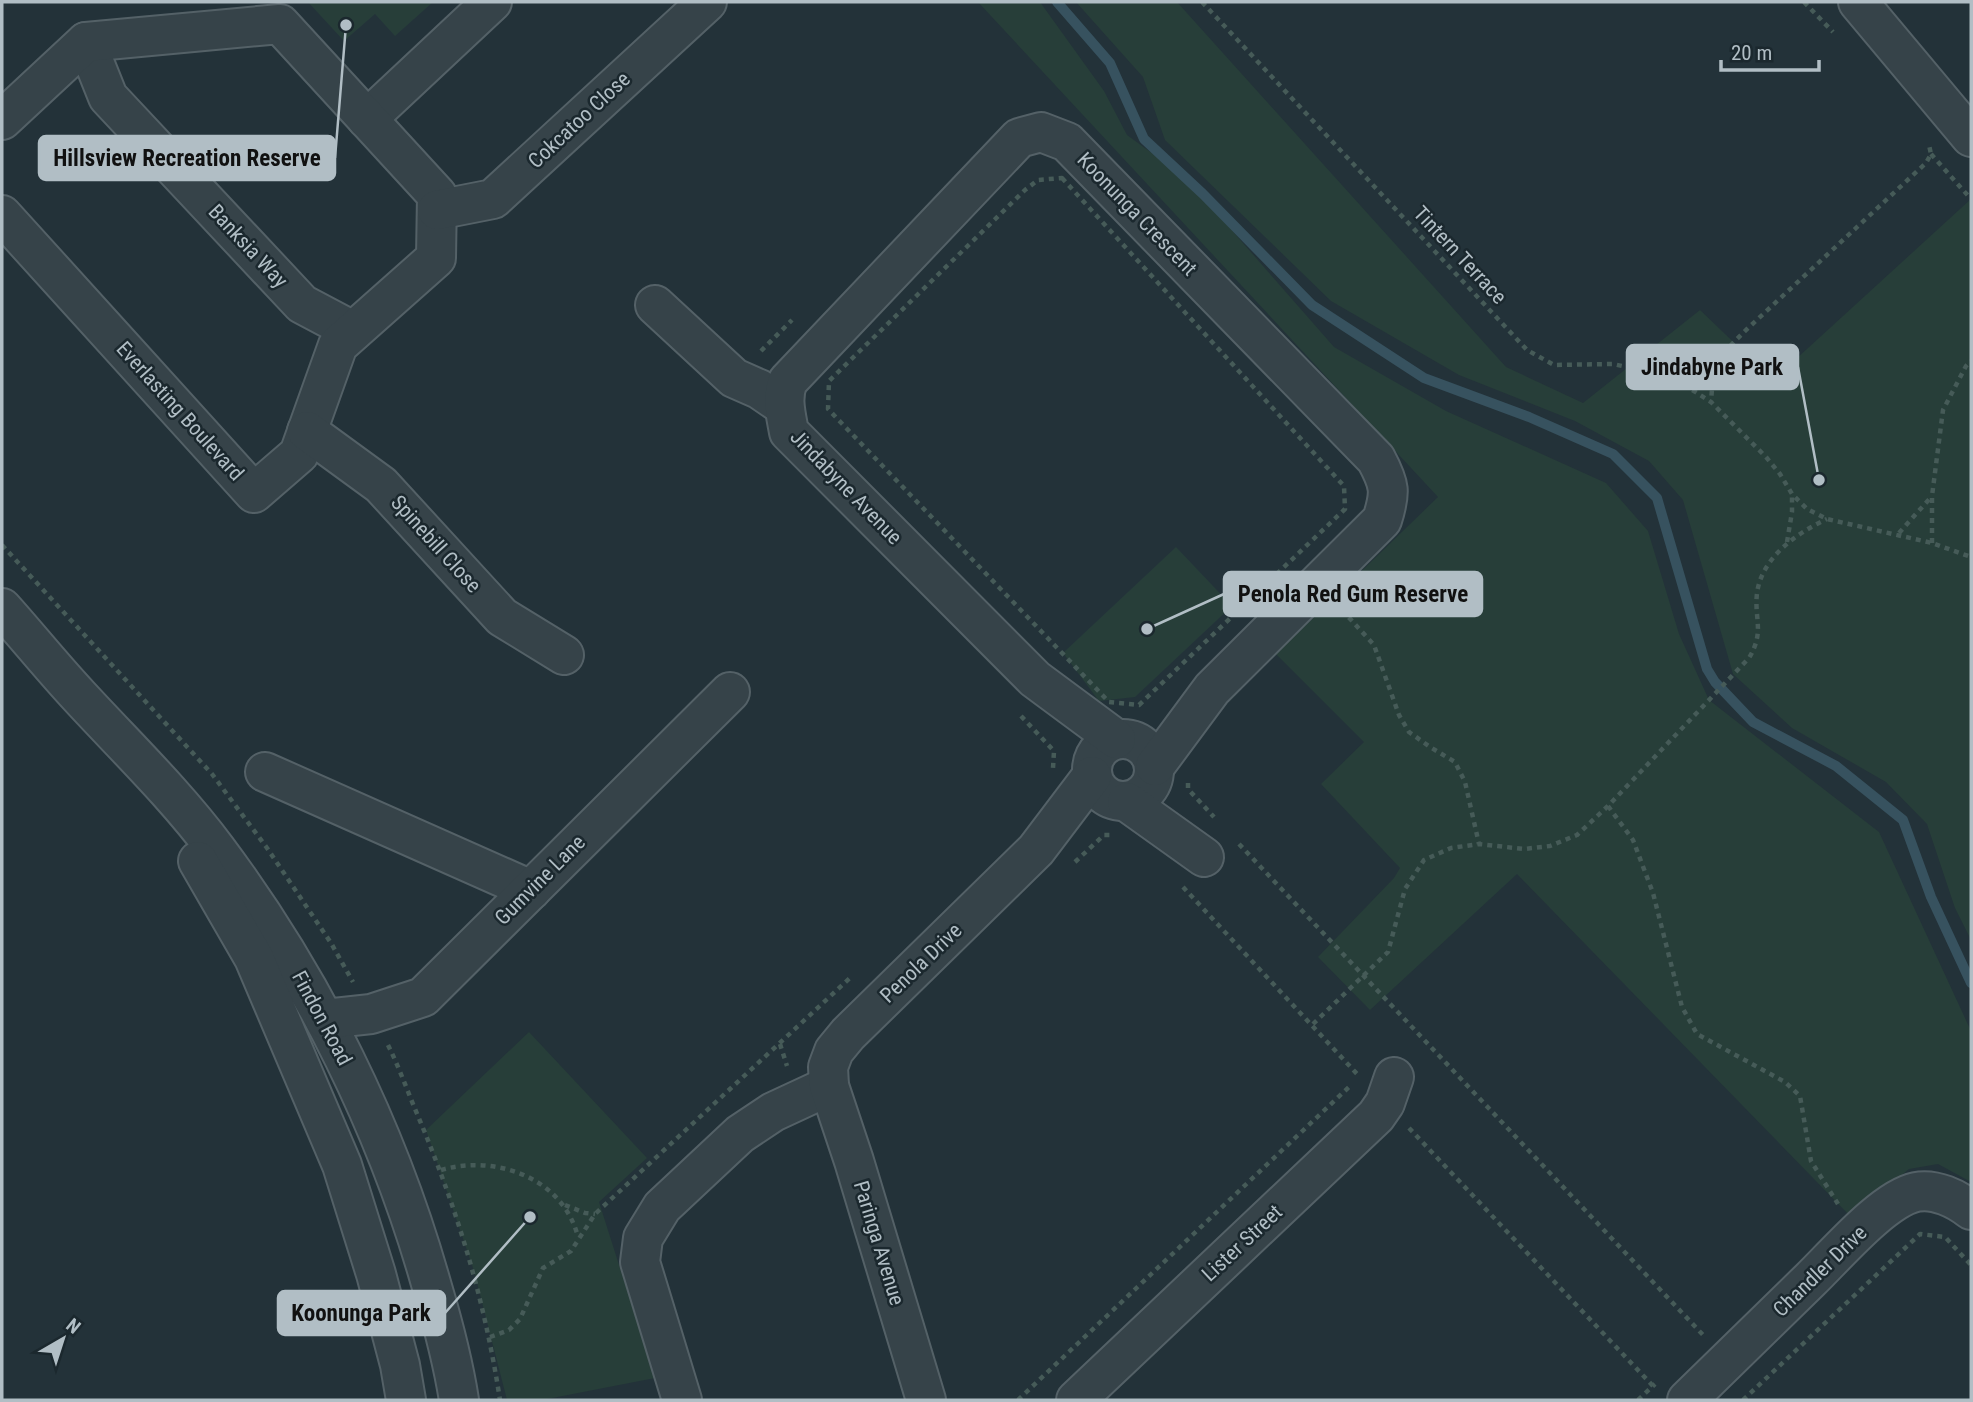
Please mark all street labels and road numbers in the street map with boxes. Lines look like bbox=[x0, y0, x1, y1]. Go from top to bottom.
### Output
street label: Cokcatoo Close bbox=[523, 67, 635, 173]
street label: Koonunga Crescent bbox=[1072, 148, 1202, 280]
street label: Banksia Way bbox=[204, 200, 293, 293]
street label: Tintern Terrace bbox=[1409, 201, 1511, 309]
street label: Everlasting Boulevard bbox=[111, 337, 249, 485]
street label: Jindabyne Avenue bbox=[785, 425, 907, 549]
street label: Spinebill Close bbox=[386, 490, 486, 598]
street label: Gumvine Lane bbox=[490, 830, 590, 930]
street label: Penola Drive bbox=[875, 918, 967, 1008]
street label: Findon Road bbox=[287, 967, 357, 1069]
street label: Paringa Avenue bbox=[849, 1178, 909, 1308]
street label: Lister Street bbox=[1197, 1200, 1287, 1286]
street label: Chandler Drive bbox=[1768, 1220, 1872, 1321]

